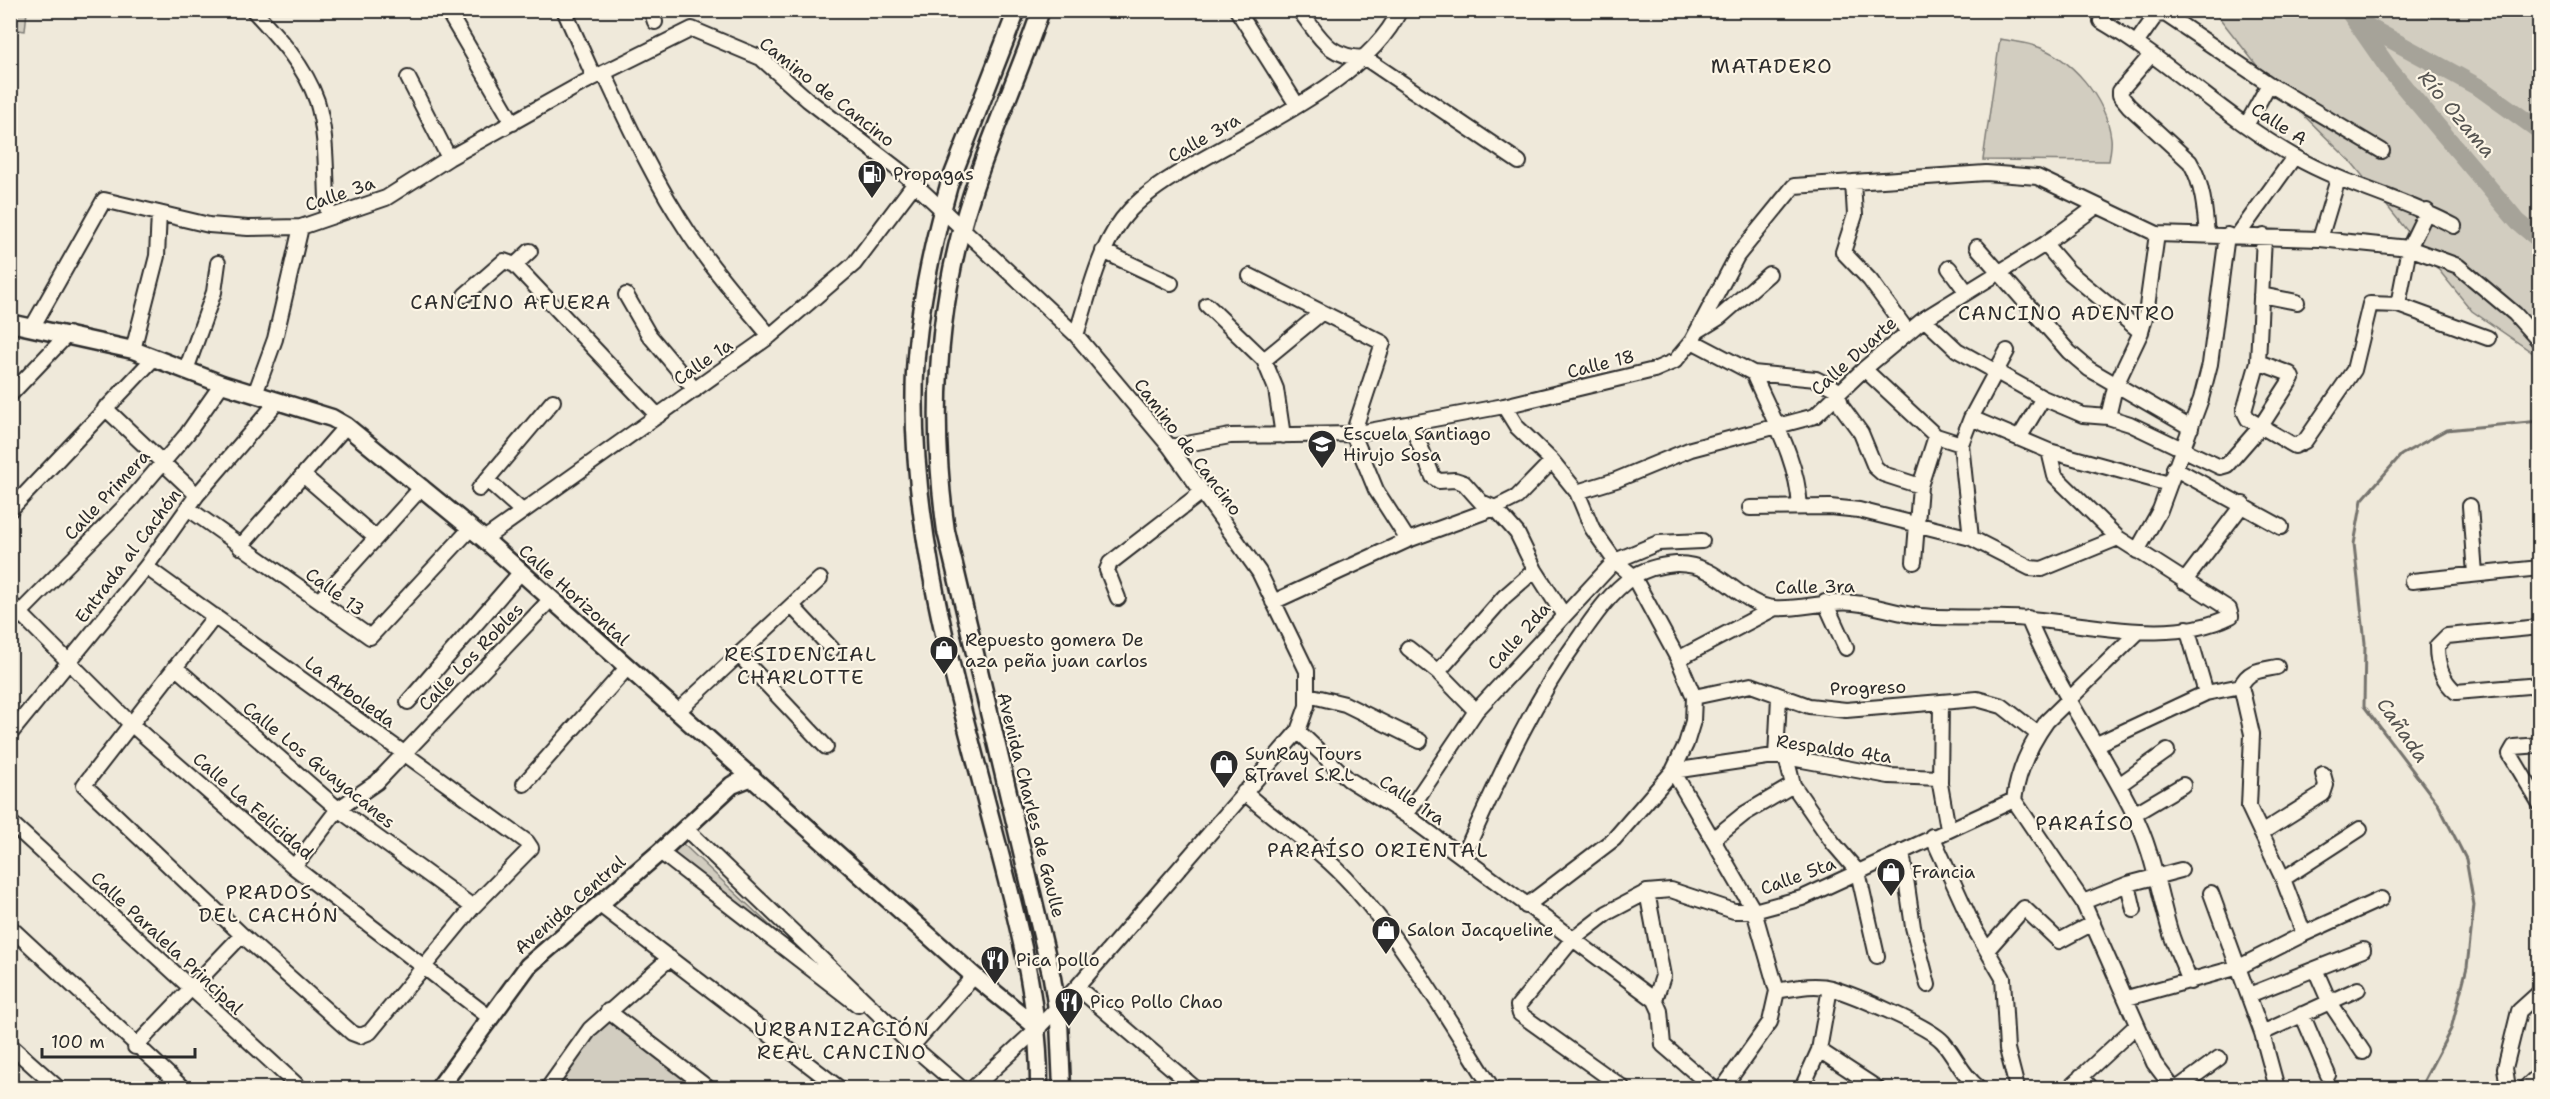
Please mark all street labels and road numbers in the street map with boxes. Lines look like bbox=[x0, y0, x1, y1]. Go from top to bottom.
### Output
street label: Camino de Cancino bbox=[754, 31, 900, 153]
street label: Calle A bbox=[2246, 97, 2312, 151]
street label: Calle 3ra bbox=[1164, 108, 1244, 168]
street label: Calle 3a bbox=[302, 171, 378, 217]
street label: Calle Duarte bbox=[1806, 311, 1902, 401]
street label: Calle 1a bbox=[669, 333, 737, 391]
street label: Calle 18 bbox=[1565, 344, 1637, 384]
street label: Camino de Cancino bbox=[1128, 374, 1248, 520]
street label: Calle Primera bbox=[59, 445, 155, 545]
street label: Entrada al Cachón bbox=[70, 484, 186, 628]
street label: Calle Horizontal bbox=[514, 539, 635, 652]
street label: Calle 13 bbox=[300, 562, 370, 622]
street label: Calle 3ra bbox=[1775, 574, 1855, 600]
street label: Calle 2da bbox=[1482, 597, 1556, 675]
street label: Calle Los Robles bbox=[413, 598, 529, 716]
street label: La Arboleda bbox=[300, 651, 400, 733]
street label: Progreso bbox=[1829, 675, 1907, 701]
street label: Avenida Charles de Gaulle bbox=[991, 690, 1071, 920]
street label: Calle Los Guayacanes bbox=[238, 696, 400, 834]
street label: Respaldo 4ta bbox=[1775, 729, 1893, 769]
street label: Calle La Felicidad bbox=[188, 747, 318, 865]
street label: Calle 1ra bbox=[1374, 769, 1450, 831]
street label: Avenida Central bbox=[509, 850, 631, 960]
street label: Calle 5ta bbox=[1757, 851, 1839, 901]
street label: Calle Paralela Principal bbox=[86, 866, 249, 1020]

